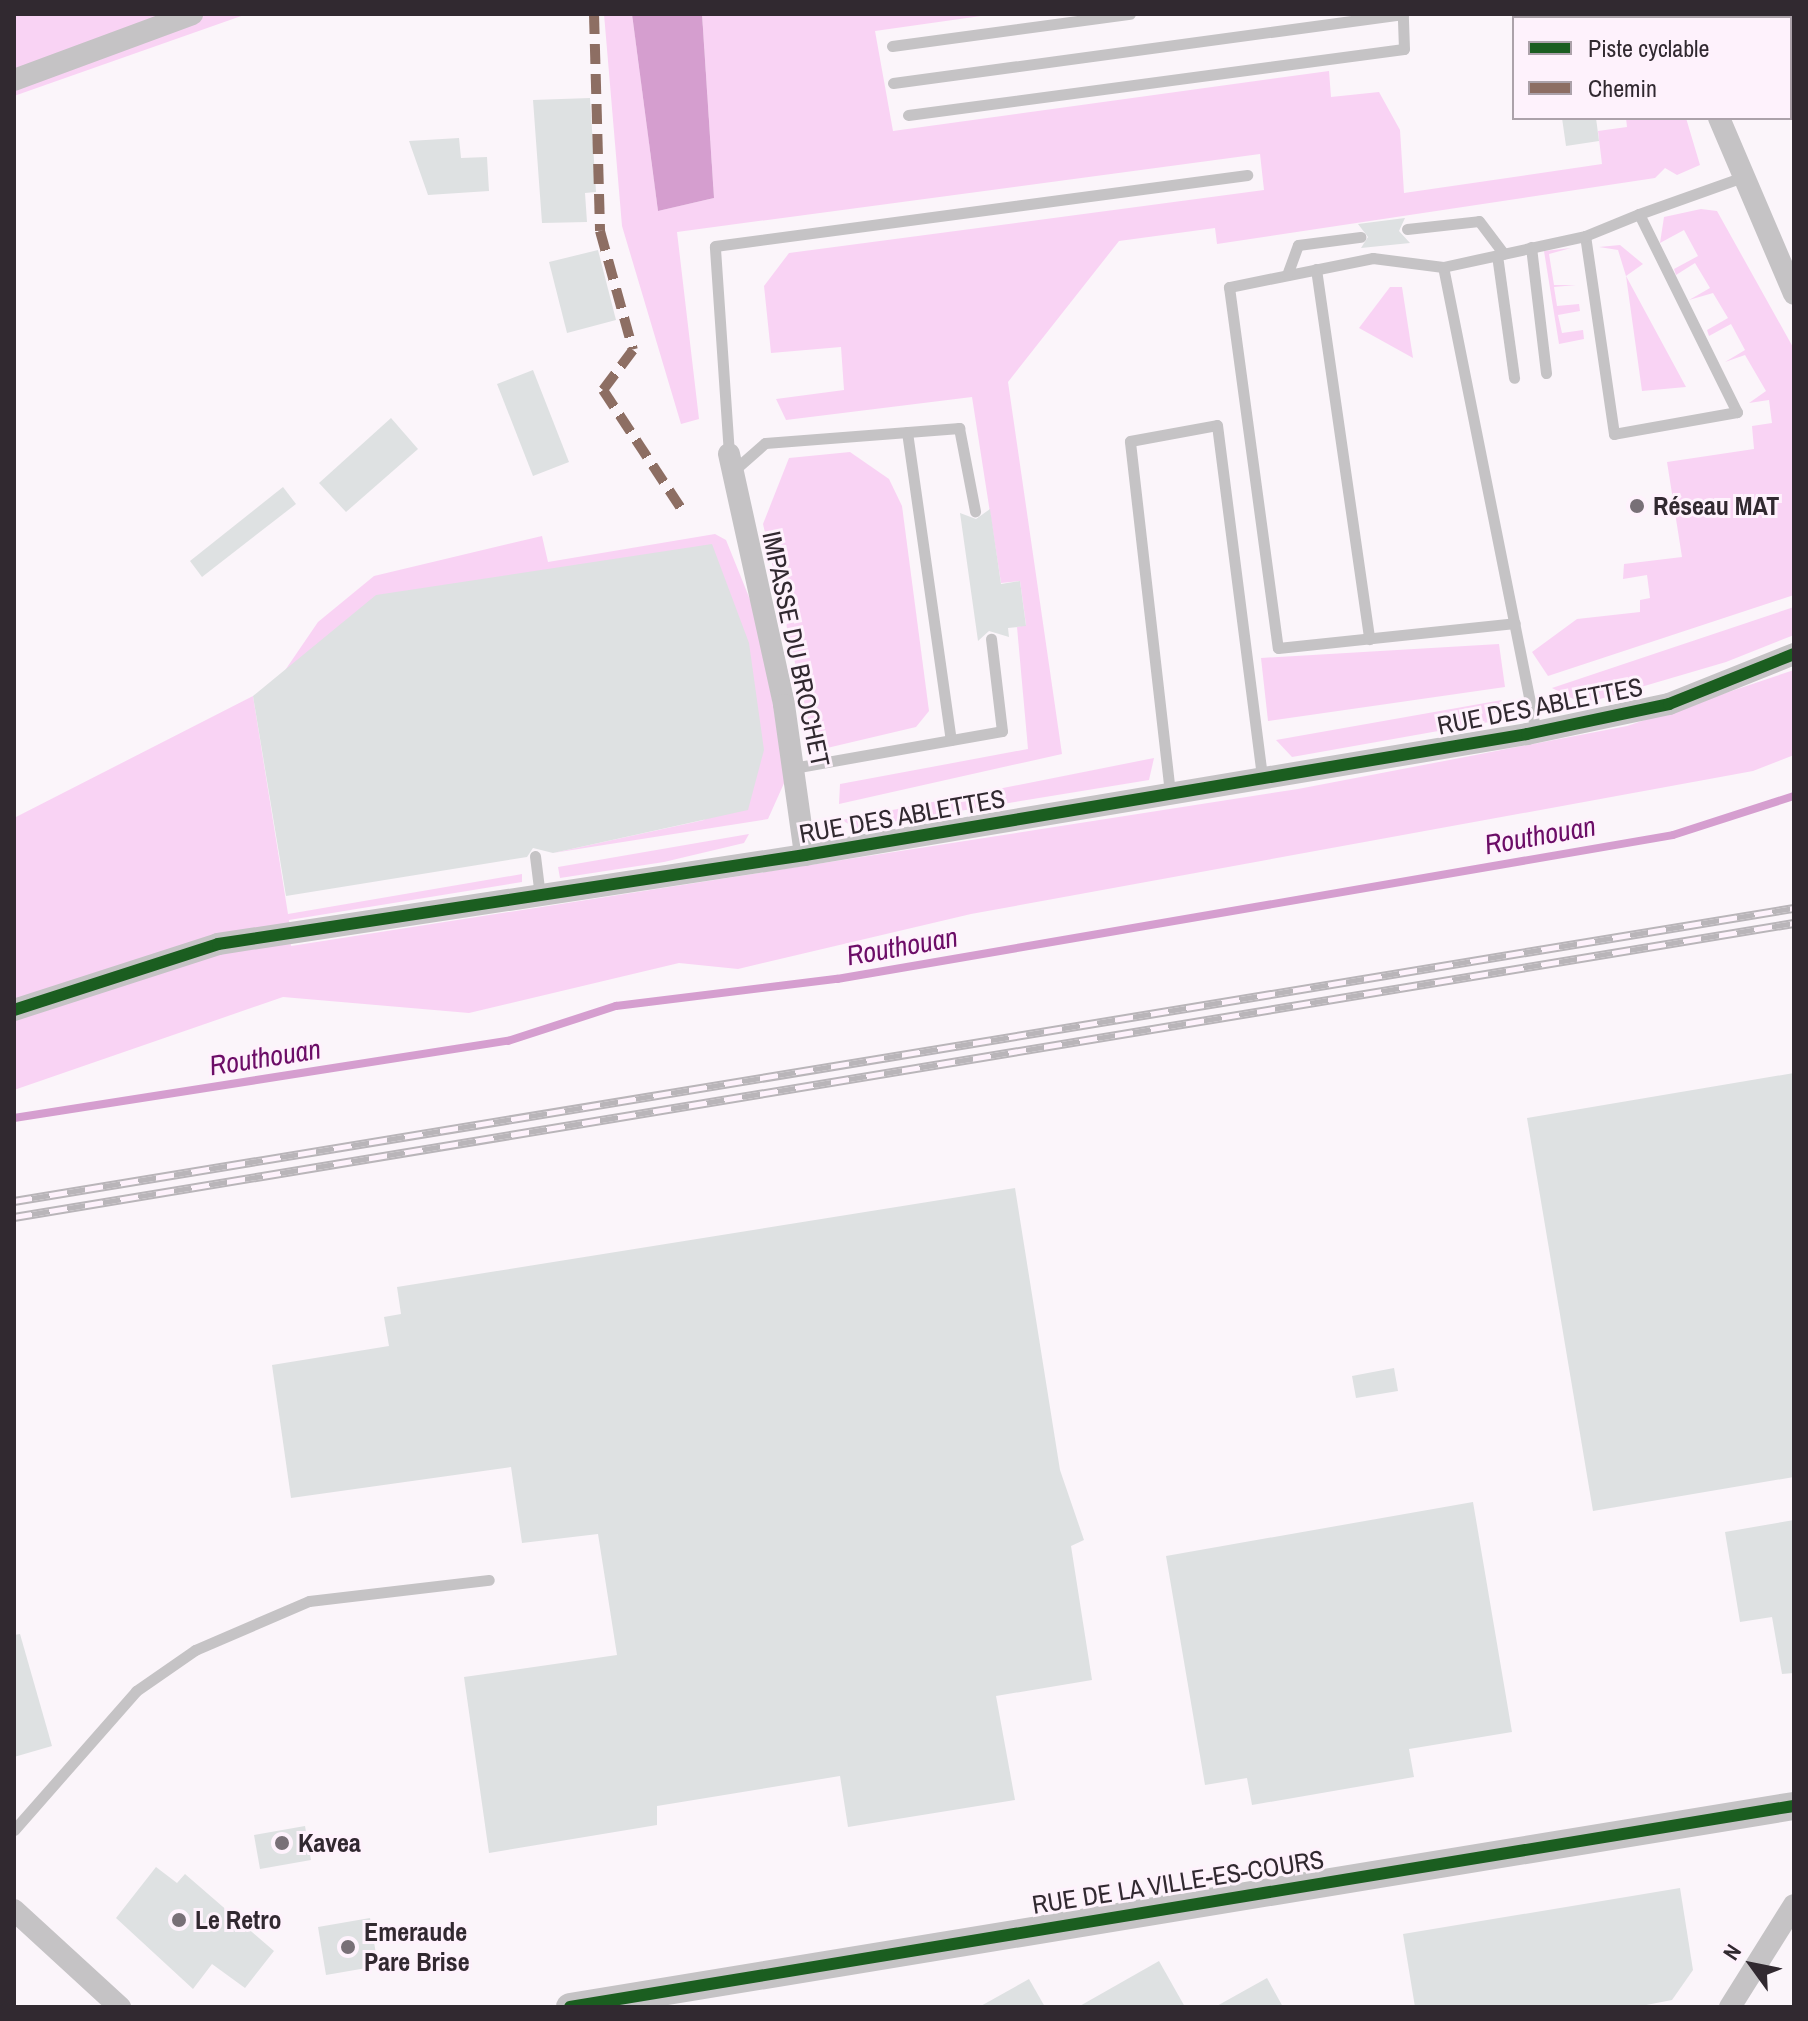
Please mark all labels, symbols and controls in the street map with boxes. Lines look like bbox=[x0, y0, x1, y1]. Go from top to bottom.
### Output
legend bbox=[1512, 16, 1792, 120]
text: Piste cyclable bbox=[1588, 32, 1709, 64]
text: Chemin bbox=[1588, 72, 1657, 104]
place label: Réseau MAT bbox=[1653, 490, 1779, 522]
marker: Réseau MAT bbox=[1628, 497, 1646, 515]
street label: IMPASSE DU BROCHET bbox=[756, 528, 836, 770]
street label: RUE DES ABLETTES bbox=[1434, 671, 1646, 741]
street label: RUE DES ABLETTES bbox=[796, 782, 1008, 850]
water label: Routhouan bbox=[1482, 809, 1598, 861]
water label: Routhouan bbox=[844, 920, 960, 972]
water label: Routhouan bbox=[207, 1032, 323, 1082]
place label: Kavea bbox=[298, 1827, 361, 1859]
marker: Kavea bbox=[273, 1834, 291, 1852]
street label: RUE DE LA VILLE-ES-COURS bbox=[1029, 1843, 1327, 1921]
place label: Le Retro bbox=[195, 1904, 281, 1936]
marker: Le Retro bbox=[170, 1911, 188, 1929]
place label: Emeraude Pare Brise bbox=[364, 1916, 469, 1978]
north arrow bbox=[1712, 1925, 1792, 2005]
marker: Emeraude Pare Brise bbox=[339, 1938, 357, 1956]
text: N bbox=[1716, 1938, 1748, 1966]

